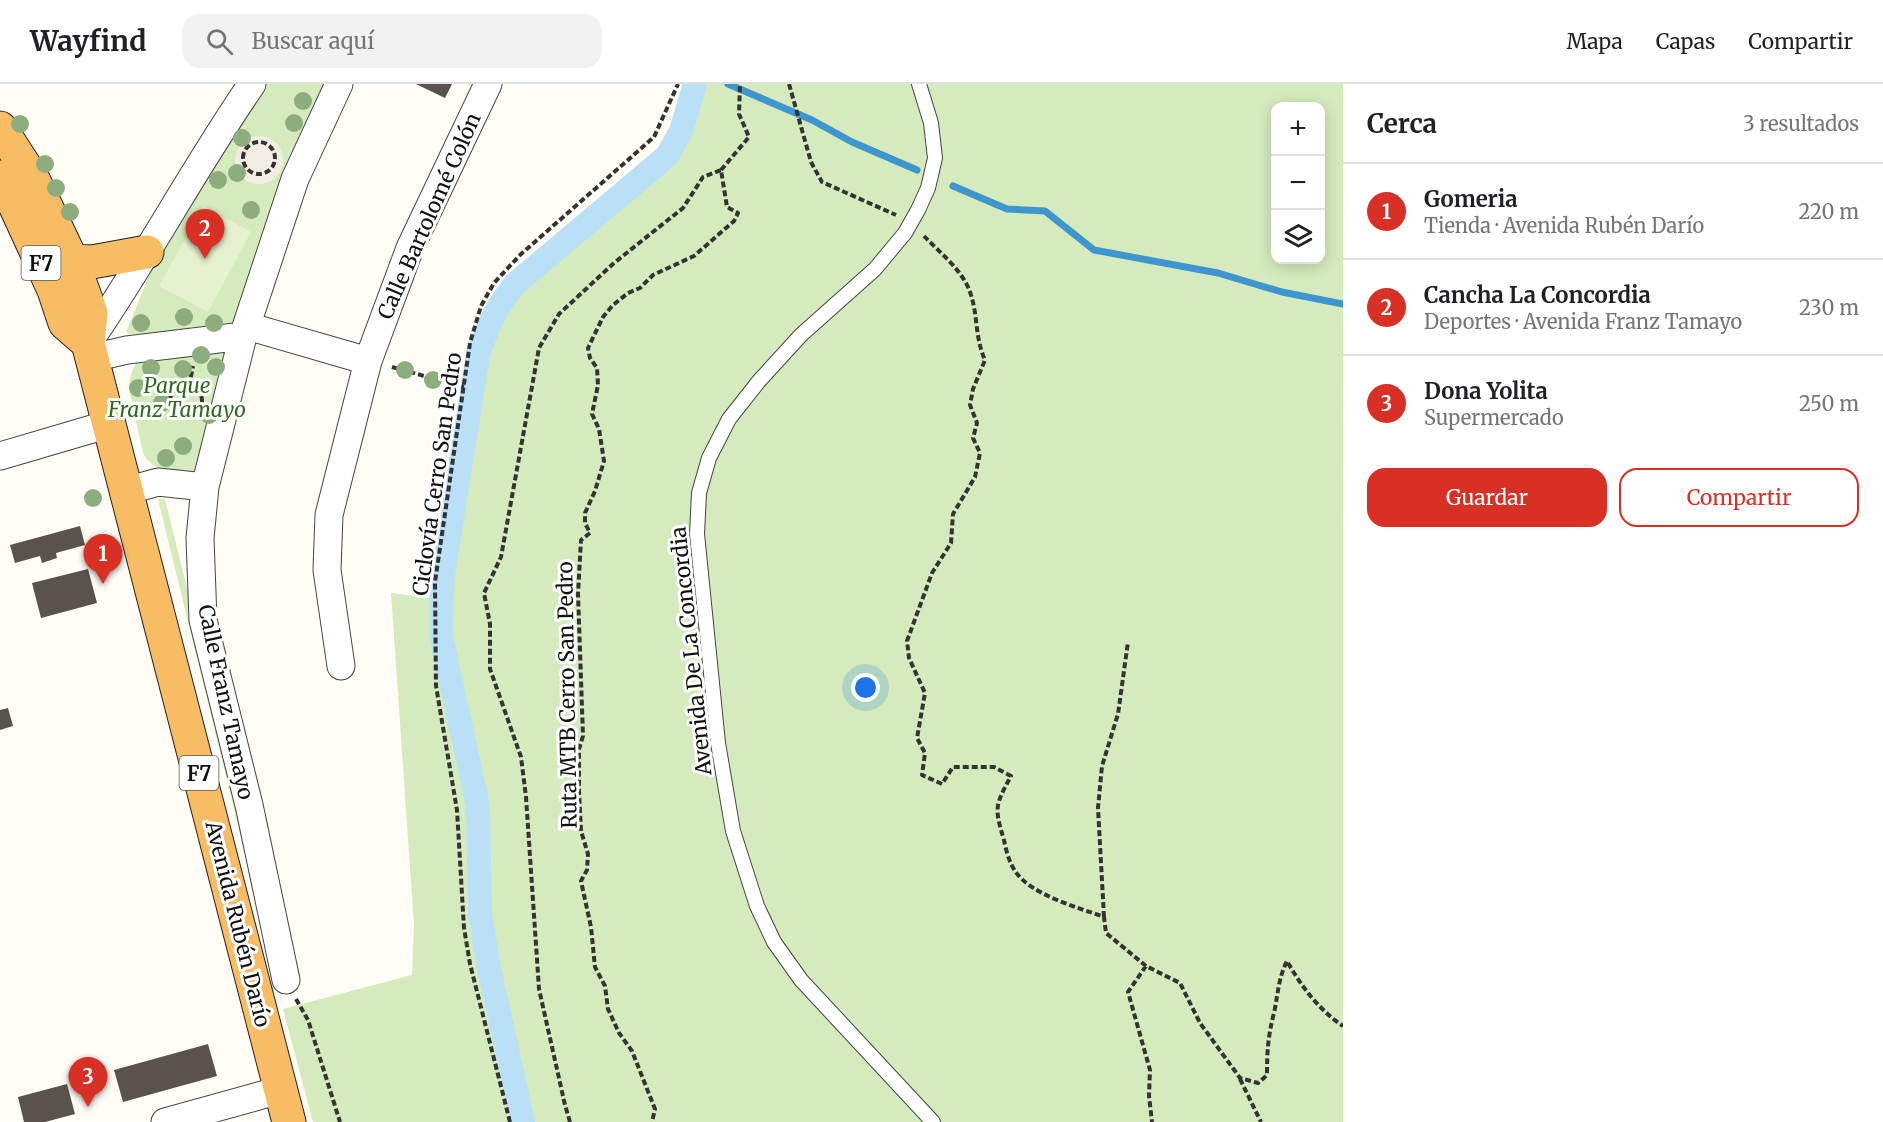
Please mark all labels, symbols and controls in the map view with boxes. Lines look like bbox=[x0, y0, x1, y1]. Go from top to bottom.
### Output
search box bbox=[182, 14, 602, 68]
text: Wayfind bbox=[30, 23, 146, 59]
icon: search bbox=[203, 25, 236, 58]
text: Buscar aquí bbox=[251, 27, 374, 55]
text: Mapa bbox=[1566, 28, 1623, 55]
text: Capas bbox=[1656, 28, 1715, 55]
text: Compartir bbox=[1748, 28, 1853, 55]
map controls bbox=[1271, 102, 1325, 264]
button: + bbox=[1271, 102, 1325, 156]
text: Cerca bbox=[1367, 107, 1437, 140]
street label: Calle Bartolomé Colón bbox=[371, 109, 487, 323]
text: 3 resultados bbox=[1743, 111, 1859, 136]
button: − bbox=[1271, 156, 1325, 210]
text: Gomeria bbox=[1424, 185, 1518, 213]
text: 1 bbox=[1382, 199, 1391, 224]
text: 220 m bbox=[1799, 199, 1859, 224]
pin: 2 bbox=[186, 210, 224, 259]
button: layers bbox=[1271, 210, 1325, 264]
text: Tienda · Avenida Rubén Darío bbox=[1424, 213, 1704, 238]
road number: F7 bbox=[22, 246, 60, 280]
text: Cancha La Concordia bbox=[1424, 281, 1651, 309]
text: 2 bbox=[1381, 295, 1392, 320]
text: 230 m bbox=[1799, 295, 1859, 320]
text: Deportes · Avenida Franz Tamayo bbox=[1424, 309, 1742, 334]
street label: Ciclovía Cerro San Pedro bbox=[407, 351, 467, 597]
park label: Parque Franz Tamayo bbox=[107, 372, 246, 423]
text: Dona Yolita bbox=[1424, 377, 1548, 405]
text: 3 bbox=[1381, 391, 1392, 416]
text: 250 m bbox=[1799, 391, 1859, 416]
text: Supermercado bbox=[1424, 405, 1564, 430]
button: Guardar bbox=[1367, 468, 1607, 527]
button: Compartir bbox=[1619, 468, 1859, 527]
street label: Avenida De La Concordia bbox=[665, 525, 718, 778]
pin: 1 bbox=[84, 534, 122, 584]
street label: Ruta MTB Cerro San Pedro bbox=[551, 561, 583, 829]
street label: Calle Franz Tamayo bbox=[192, 602, 260, 802]
your location bbox=[851, 673, 880, 702]
road number: F7 bbox=[180, 756, 218, 790]
street label: Avenida Rubén Darío bbox=[199, 817, 277, 1030]
pin: 3 bbox=[68, 1058, 107, 1107]

